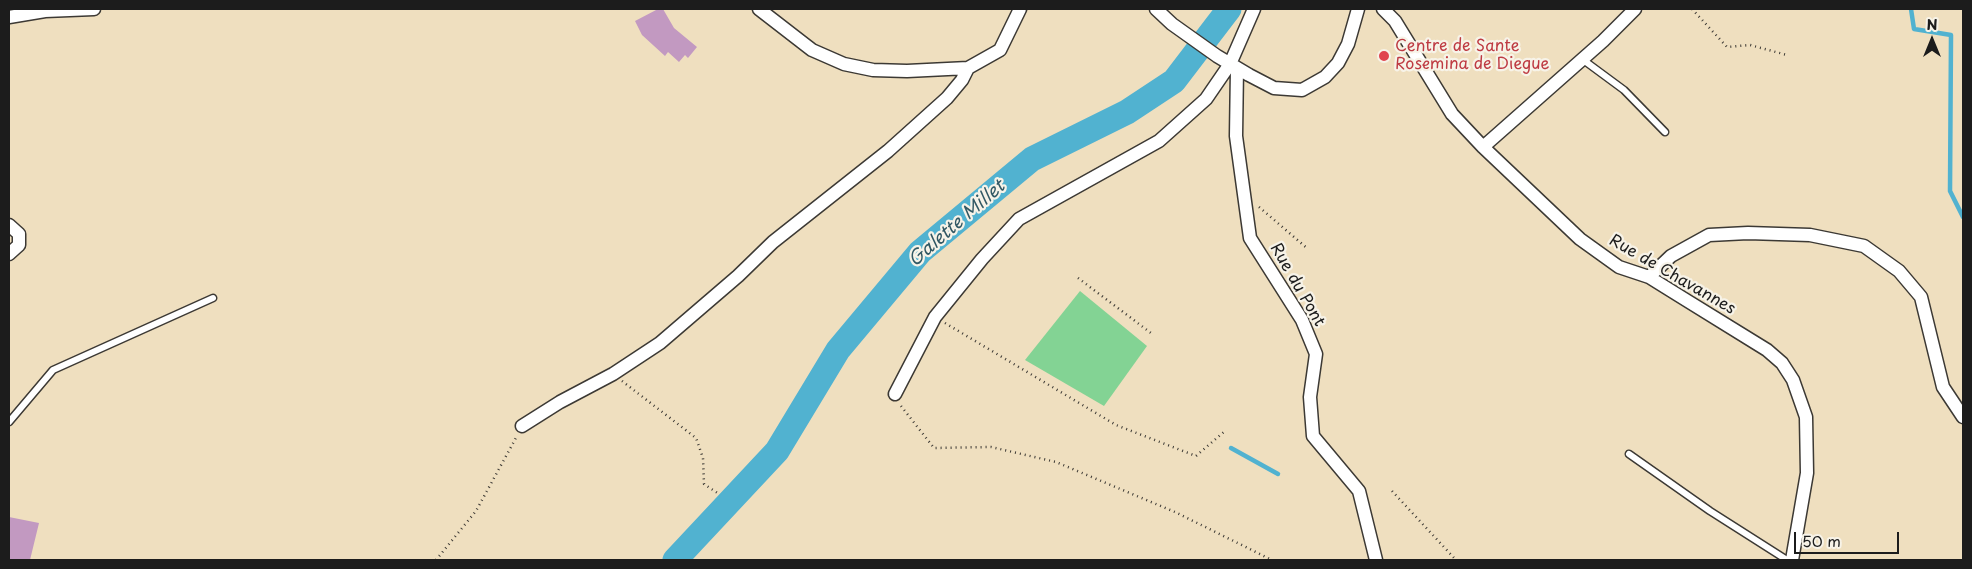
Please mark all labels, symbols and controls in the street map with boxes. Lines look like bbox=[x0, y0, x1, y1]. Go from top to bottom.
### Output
text: N bbox=[1926, 14, 1938, 35]
north arrow bbox=[1907, 15, 1957, 65]
place label: Centre de Sante Rosemina de Diegue bbox=[1395, 37, 1550, 75]
marker: Centre de Sante Rosemina de Diegue bbox=[1377, 49, 1391, 63]
water label: Galette Millet bbox=[904, 176, 1010, 272]
street label: Rue de Chavannes bbox=[1605, 231, 1739, 319]
street label: Rue du Pont bbox=[1265, 240, 1329, 330]
scale bar bbox=[1797, 522, 1902, 554]
text: 50 m bbox=[1802, 529, 1841, 552]

